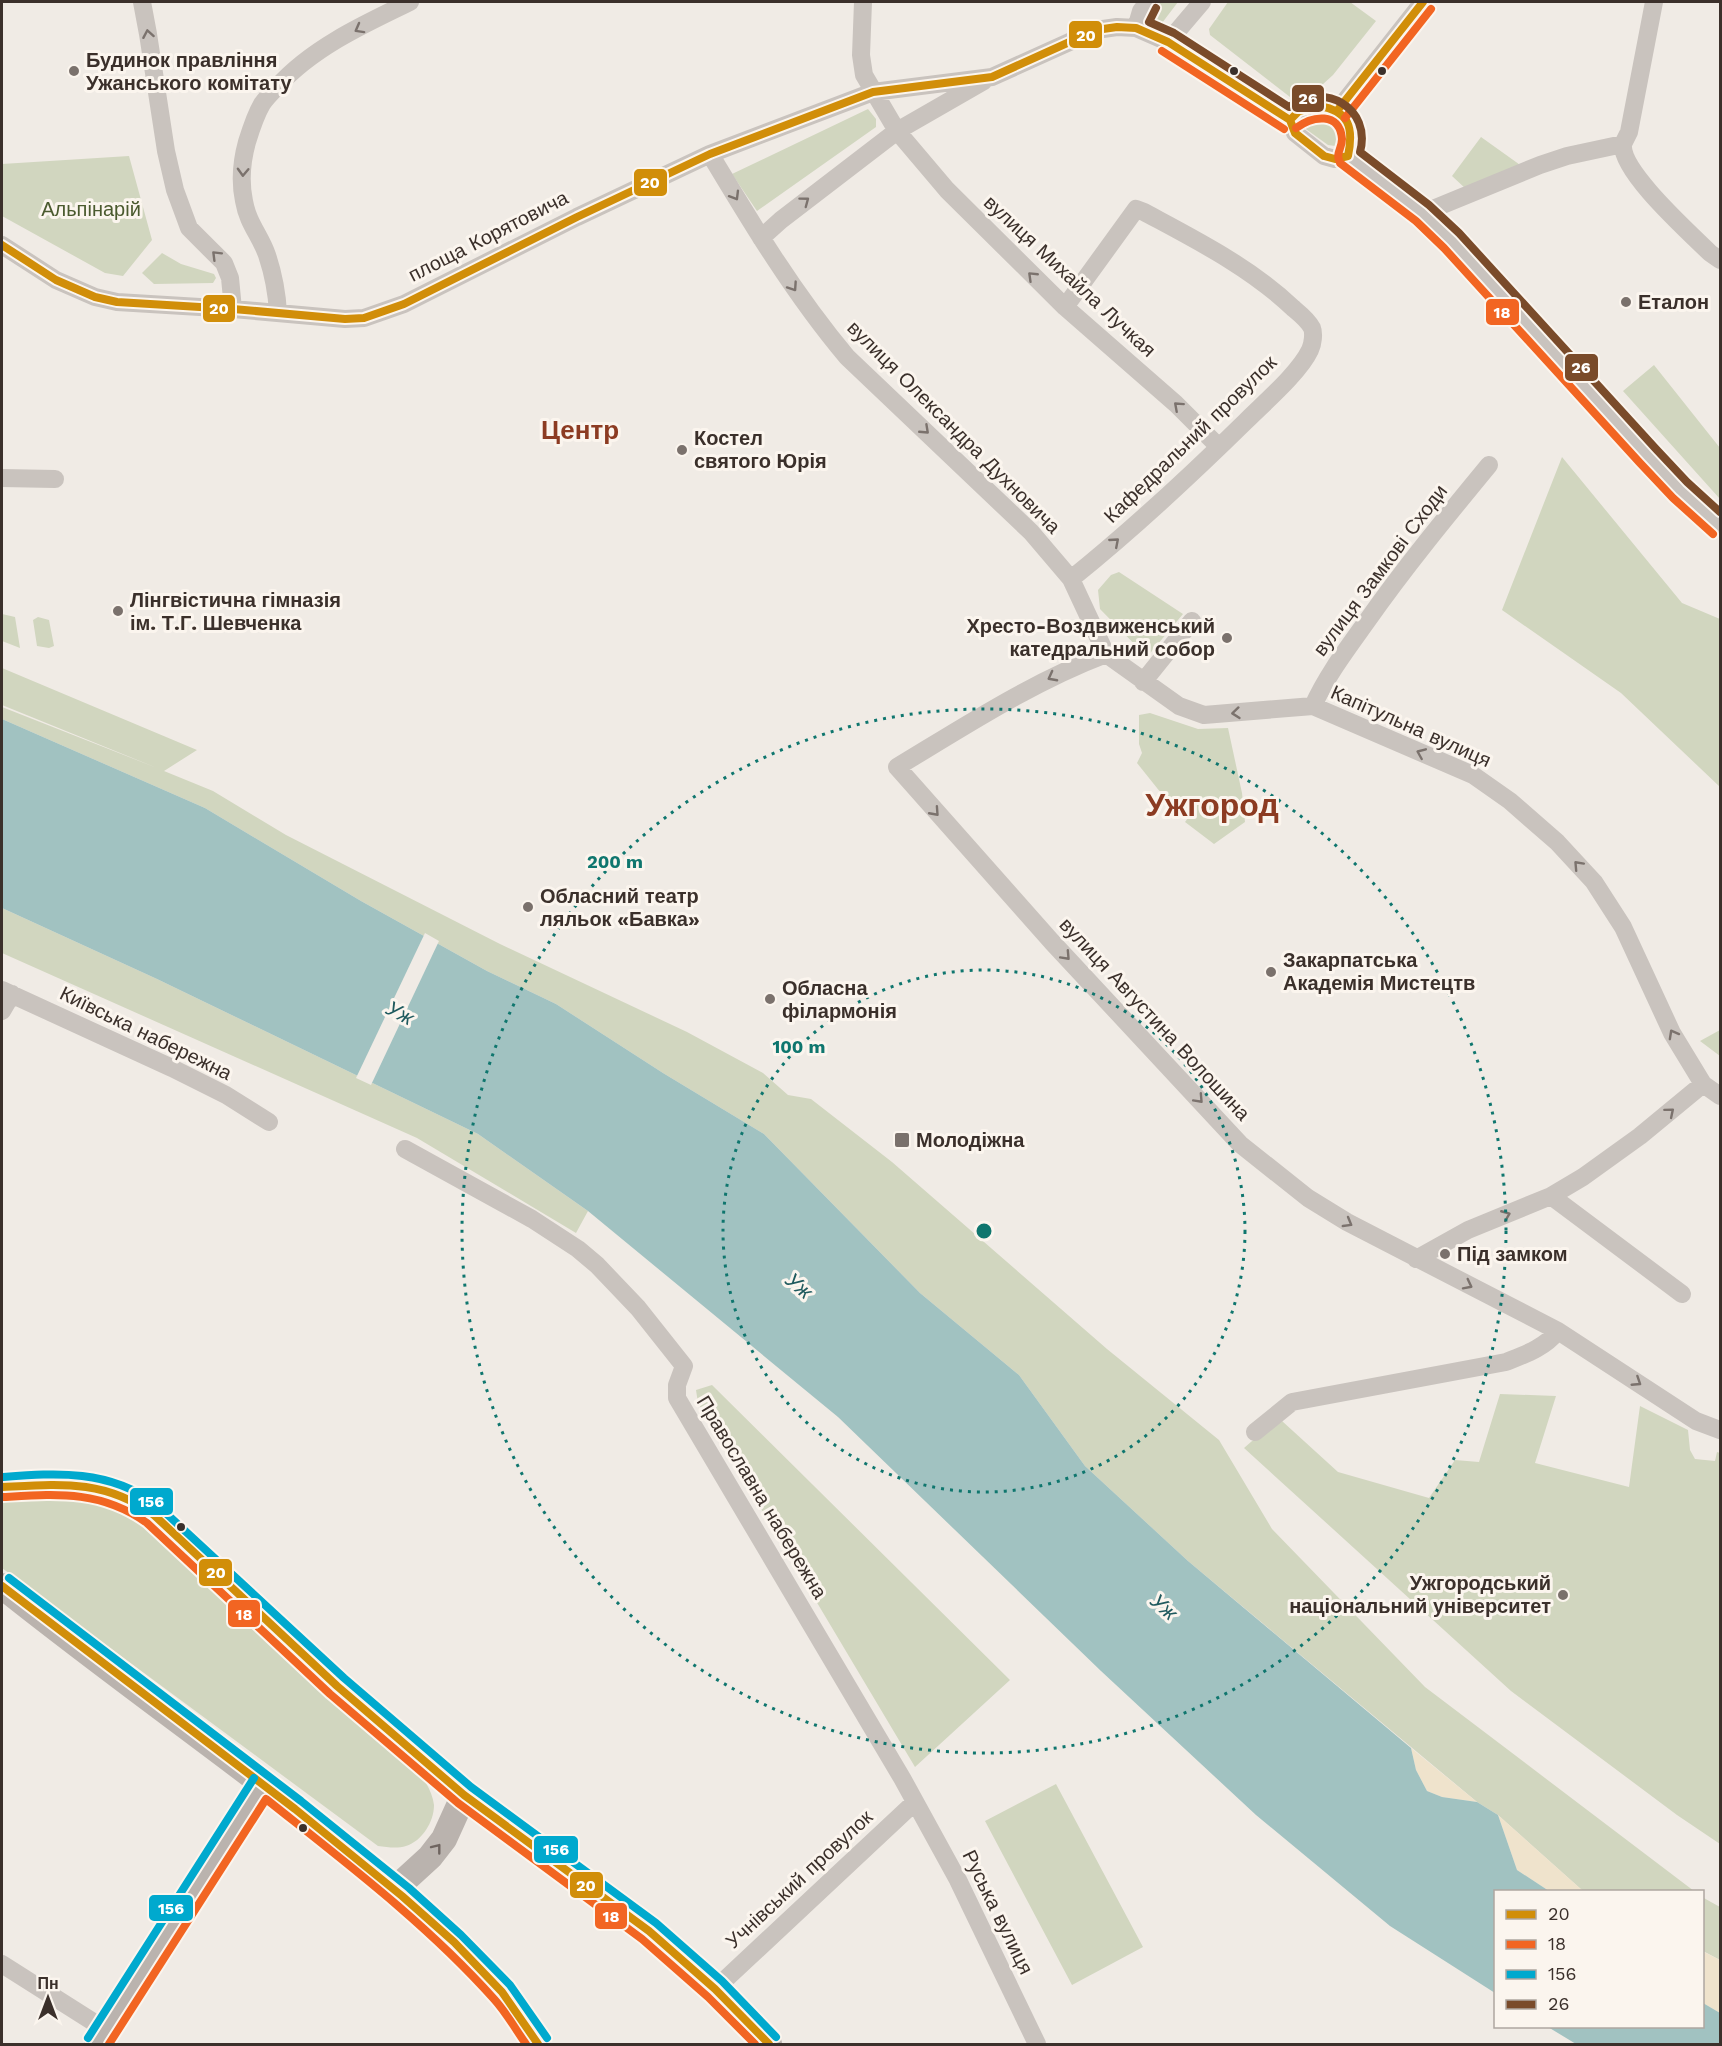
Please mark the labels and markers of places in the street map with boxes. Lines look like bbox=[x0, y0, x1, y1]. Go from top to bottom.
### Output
place label: Будинок правління Ужанського комітату bbox=[86, 48, 292, 95]
marker: Будинок правління Ужанського комітату bbox=[67, 64, 81, 78]
unlabelled marker bbox=[1228, 65, 1240, 77]
unlabelled marker bbox=[1376, 65, 1388, 77]
place label: Еталон bbox=[1638, 290, 1709, 314]
marker: Еталон bbox=[1619, 295, 1633, 309]
place label: Костел святого Юрія bbox=[694, 426, 827, 473]
marker: Костел святого Юрія bbox=[675, 443, 689, 457]
place label: Лінгвістична гімназія ім. Т.Г. Шевченка bbox=[130, 588, 341, 635]
marker: Лінгвістична гімназія ім. Т.Г. Шевченка bbox=[111, 604, 125, 618]
place label: Хресто-Воздвиженський катедральний собор bbox=[966, 614, 1215, 661]
marker: Хресто-Воздвиженський катедральний собор bbox=[1220, 631, 1234, 645]
place label: Обласний театр ляльок «Бавка» bbox=[540, 884, 700, 931]
marker: Обласний театр ляльок «Бавка» bbox=[521, 900, 535, 914]
place label: Закарпатська Академія Мистецтв bbox=[1283, 948, 1475, 995]
marker: Закарпатська Академія Мистецтв bbox=[1264, 965, 1278, 979]
place label: Обласна філармонія bbox=[782, 976, 897, 1023]
marker: Обласна філармонія bbox=[763, 992, 777, 1006]
place label: Молодіжна bbox=[916, 1128, 1025, 1152]
marker: Молодіжна bbox=[893, 1131, 911, 1149]
centre of rings bbox=[974, 1221, 994, 1241]
place label: Під замком bbox=[1457, 1242, 1567, 1266]
marker: Під замком bbox=[1438, 1247, 1452, 1261]
unlabelled marker bbox=[175, 1521, 187, 1533]
place label: Ужгородський національний університет bbox=[1289, 1571, 1551, 1618]
marker: Ужгородський національний університет bbox=[1556, 1588, 1570, 1602]
unlabelled marker bbox=[297, 1822, 309, 1834]

